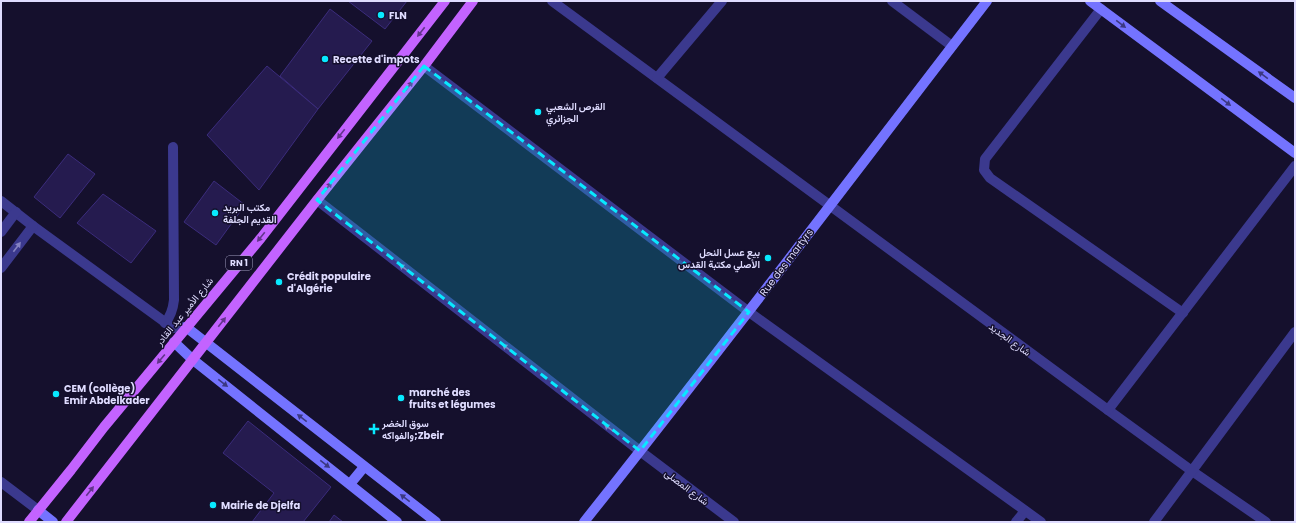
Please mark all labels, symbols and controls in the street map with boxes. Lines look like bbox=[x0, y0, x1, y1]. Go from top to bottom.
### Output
place label: FLN bbox=[389, 8, 407, 23]
marker: FLN bbox=[376, 10, 386, 20]
one-way arrow bbox=[1116, 20, 1127, 29]
one-way arrow bbox=[417, 26, 425, 37]
place label: Recette d'impots bbox=[333, 52, 420, 67]
marker: Recette d'impots bbox=[320, 54, 330, 64]
one-way arrow bbox=[1258, 71, 1269, 79]
one-way arrow bbox=[404, 80, 413, 91]
one-way arrow bbox=[1220, 98, 1231, 106]
place label: القرص الشعبي الجزائري bbox=[546, 99, 605, 127]
marker: القرص الشعبي الجزائري bbox=[533, 107, 543, 117]
one-way arrow bbox=[337, 129, 346, 140]
one-way arrow bbox=[323, 182, 332, 192]
place label: مكتب البريد القديم الجلفة bbox=[223, 200, 277, 227]
marker: مكتب البريد القديم الجلفة bbox=[210, 208, 220, 218]
street label: Rue des martyrs bbox=[756, 225, 817, 299]
one-way arrow bbox=[257, 231, 266, 242]
one-way arrow bbox=[13, 241, 21, 252]
place label: بيع عسل النحل الأصلي مكتبة القدس bbox=[678, 245, 760, 273]
marker: بيع عسل النحل الأصلي مكتبة القدس bbox=[763, 253, 773, 263]
road number: RN 1 bbox=[226, 256, 252, 270]
one-way arrow bbox=[399, 263, 410, 272]
place label: Crédit populaire d'Algérie bbox=[287, 269, 371, 296]
street label: شارع الأمير عبد القادر bbox=[151, 274, 217, 350]
marker: Crédit populaire d'Algérie bbox=[274, 277, 284, 287]
one-way arrow bbox=[217, 317, 226, 328]
street label: شارع الجديد bbox=[986, 319, 1034, 360]
one-way arrow bbox=[501, 343, 512, 352]
one-way arrow bbox=[156, 353, 165, 364]
one-way arrow bbox=[217, 379, 228, 388]
place label: CEM (collège) Emir Abdelkader bbox=[64, 381, 150, 408]
place label: marché des fruits et légumes bbox=[409, 385, 496, 412]
marker: CEM (collège) Emir Abdelkader bbox=[51, 389, 61, 399]
marker: marché des fruits et légumes bbox=[396, 393, 406, 403]
one-way arrow bbox=[297, 414, 308, 423]
place label: سوق الخضر والفواكه;Zbeir bbox=[381, 416, 445, 443]
one-way arrow bbox=[604, 423, 615, 432]
marker: سوق الخضر والفواكه;Zbeir bbox=[369, 424, 379, 434]
one-way arrow bbox=[319, 460, 330, 469]
street label: شارع المصلى bbox=[661, 466, 712, 509]
one-way arrow bbox=[86, 486, 95, 497]
one-way arrow bbox=[399, 494, 410, 502]
place label: Mairie de Djelfa bbox=[221, 498, 300, 513]
marker: Mairie de Djelfa bbox=[208, 500, 218, 510]

